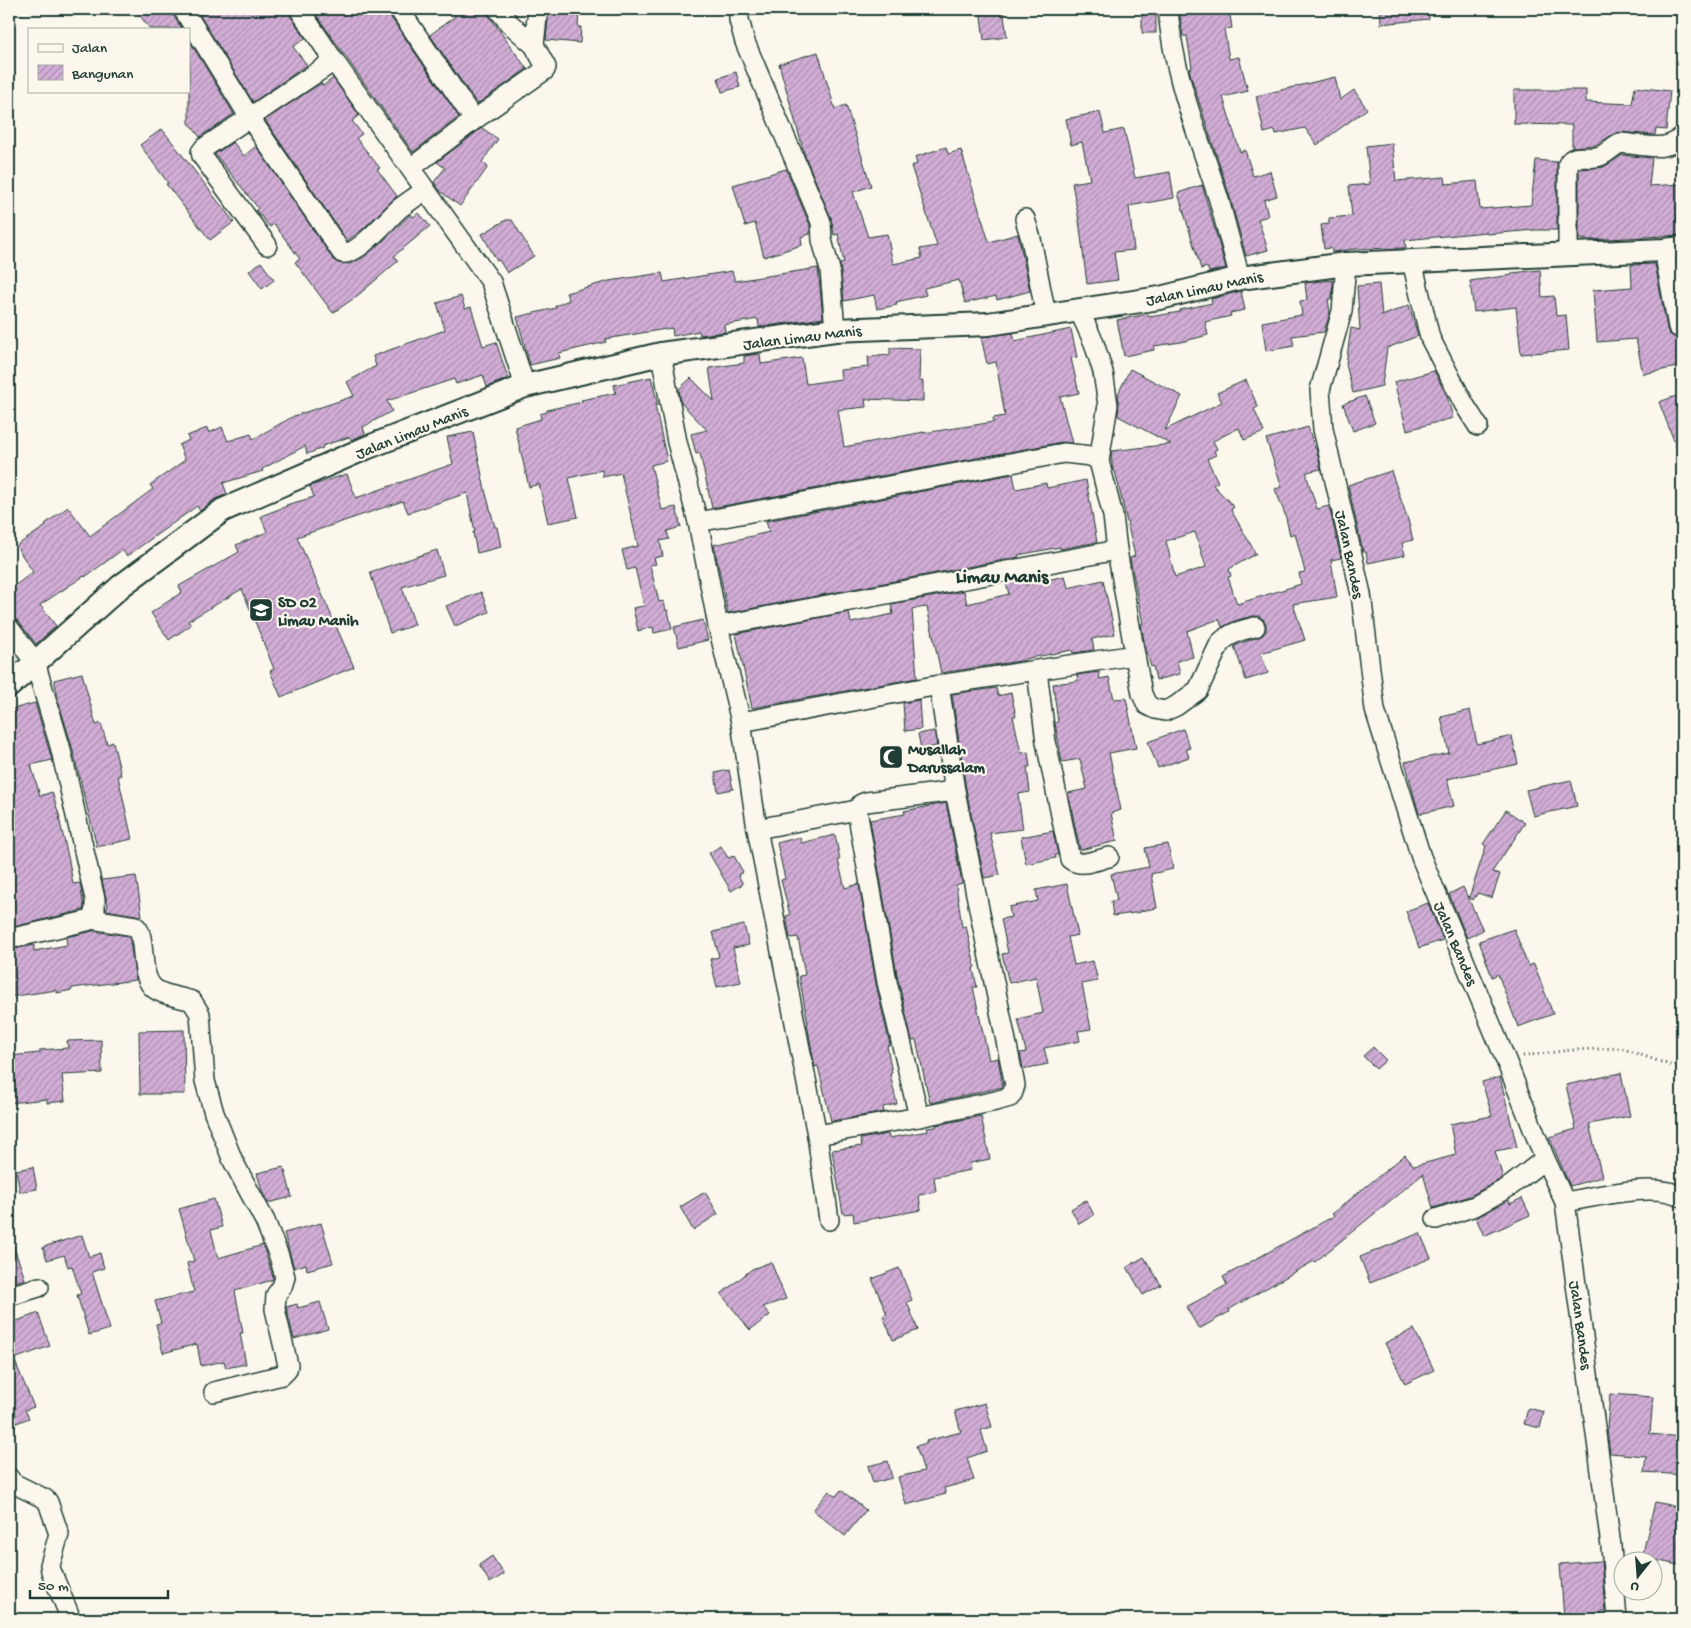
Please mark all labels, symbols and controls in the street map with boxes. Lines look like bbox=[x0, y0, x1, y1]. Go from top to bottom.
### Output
legend bbox=[28, 28, 190, 92]
text: Jalan bbox=[72, 40, 107, 58]
text: Bangunan bbox=[71, 66, 133, 84]
street label: Jalan Limau Manis bbox=[1145, 269, 1266, 312]
street label: Jalan Limau Manis bbox=[742, 323, 864, 356]
street label: Jalan Limau Manis bbox=[354, 403, 472, 465]
street label: Jalan Bandes bbox=[1329, 509, 1366, 601]
district label: Limau Manis bbox=[956, 567, 1049, 590]
place label: SD 02 Limau Manih bbox=[278, 595, 359, 632]
school or university icon: SD 02 Limau Manih bbox=[248, 597, 274, 623]
place label: Musallah Darussalam bbox=[906, 742, 986, 779]
mosque icon: Musallah Darussalam bbox=[878, 744, 904, 770]
street label: Jalan Bandes bbox=[1428, 900, 1480, 990]
street label: Jalan Bandes bbox=[1563, 1280, 1594, 1372]
north arrow bbox=[1614, 1550, 1664, 1600]
scale bar bbox=[30, 1568, 168, 1600]
text: U bbox=[1629, 1577, 1641, 1595]
text: 50 m bbox=[38, 1578, 69, 1596]

